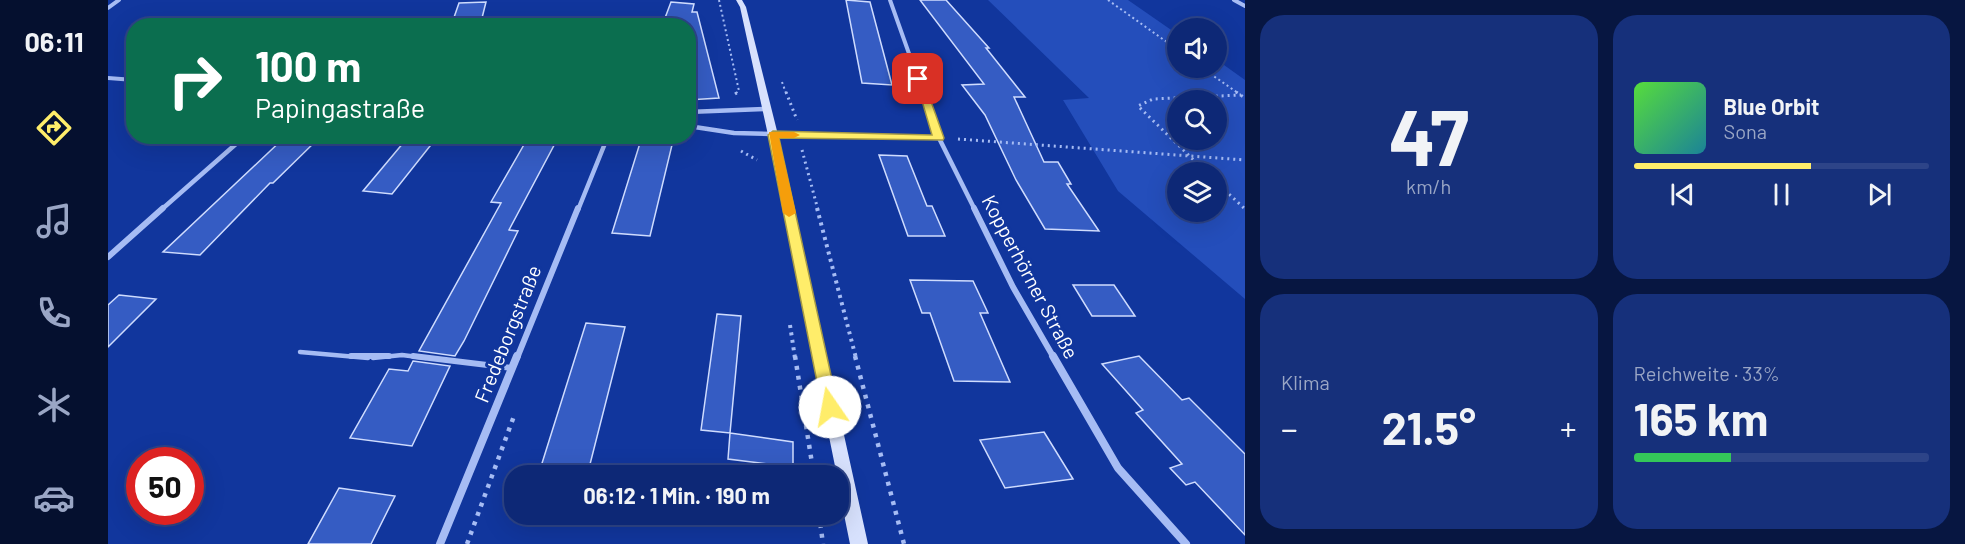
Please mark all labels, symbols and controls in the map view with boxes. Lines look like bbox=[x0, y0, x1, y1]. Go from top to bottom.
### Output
map controls bbox=[1167, 18, 1227, 222]
button: sound bbox=[1167, 18, 1227, 78]
text: 06:11 bbox=[24, 25, 84, 57]
text: 100 m bbox=[255, 40, 361, 90]
icon: right bbox=[156, 42, 234, 120]
pin bbox=[892, 53, 943, 104]
icon: arrive bbox=[901, 62, 934, 95]
text: 47 bbox=[1389, 88, 1469, 182]
button: search bbox=[1167, 90, 1227, 150]
text: Papingastraße bbox=[255, 91, 425, 123]
text: Blue Orbit bbox=[1724, 93, 1819, 119]
icon: directions bbox=[33, 107, 75, 149]
text: Sona bbox=[1724, 119, 1767, 143]
button: layers bbox=[1167, 162, 1227, 222]
text: km/h bbox=[1406, 174, 1451, 198]
icon: previous bbox=[1666, 178, 1699, 211]
icon: pause bbox=[1765, 178, 1798, 211]
icon: next bbox=[1863, 178, 1896, 211]
street label: Kopperhörner Straße bbox=[978, 190, 1084, 363]
icon: music bbox=[33, 200, 75, 242]
street label: Fredeborgstraße bbox=[469, 261, 546, 406]
icon: phone bbox=[33, 292, 75, 334]
text: Reichweite · 33% bbox=[1634, 361, 1780, 385]
text: Klima bbox=[1281, 370, 1330, 394]
position arrow bbox=[798, 375, 862, 439]
icon: climate bbox=[33, 384, 75, 426]
text: 165 km bbox=[1634, 391, 1768, 445]
text: 21.5° bbox=[1382, 400, 1476, 454]
text: − bbox=[1281, 408, 1298, 448]
text: + bbox=[1560, 408, 1577, 448]
speed limit sign: 50 bbox=[126, 447, 204, 525]
icon: car bbox=[33, 477, 75, 519]
text: 06:12 · 1 Min. · 190 m bbox=[583, 482, 770, 508]

